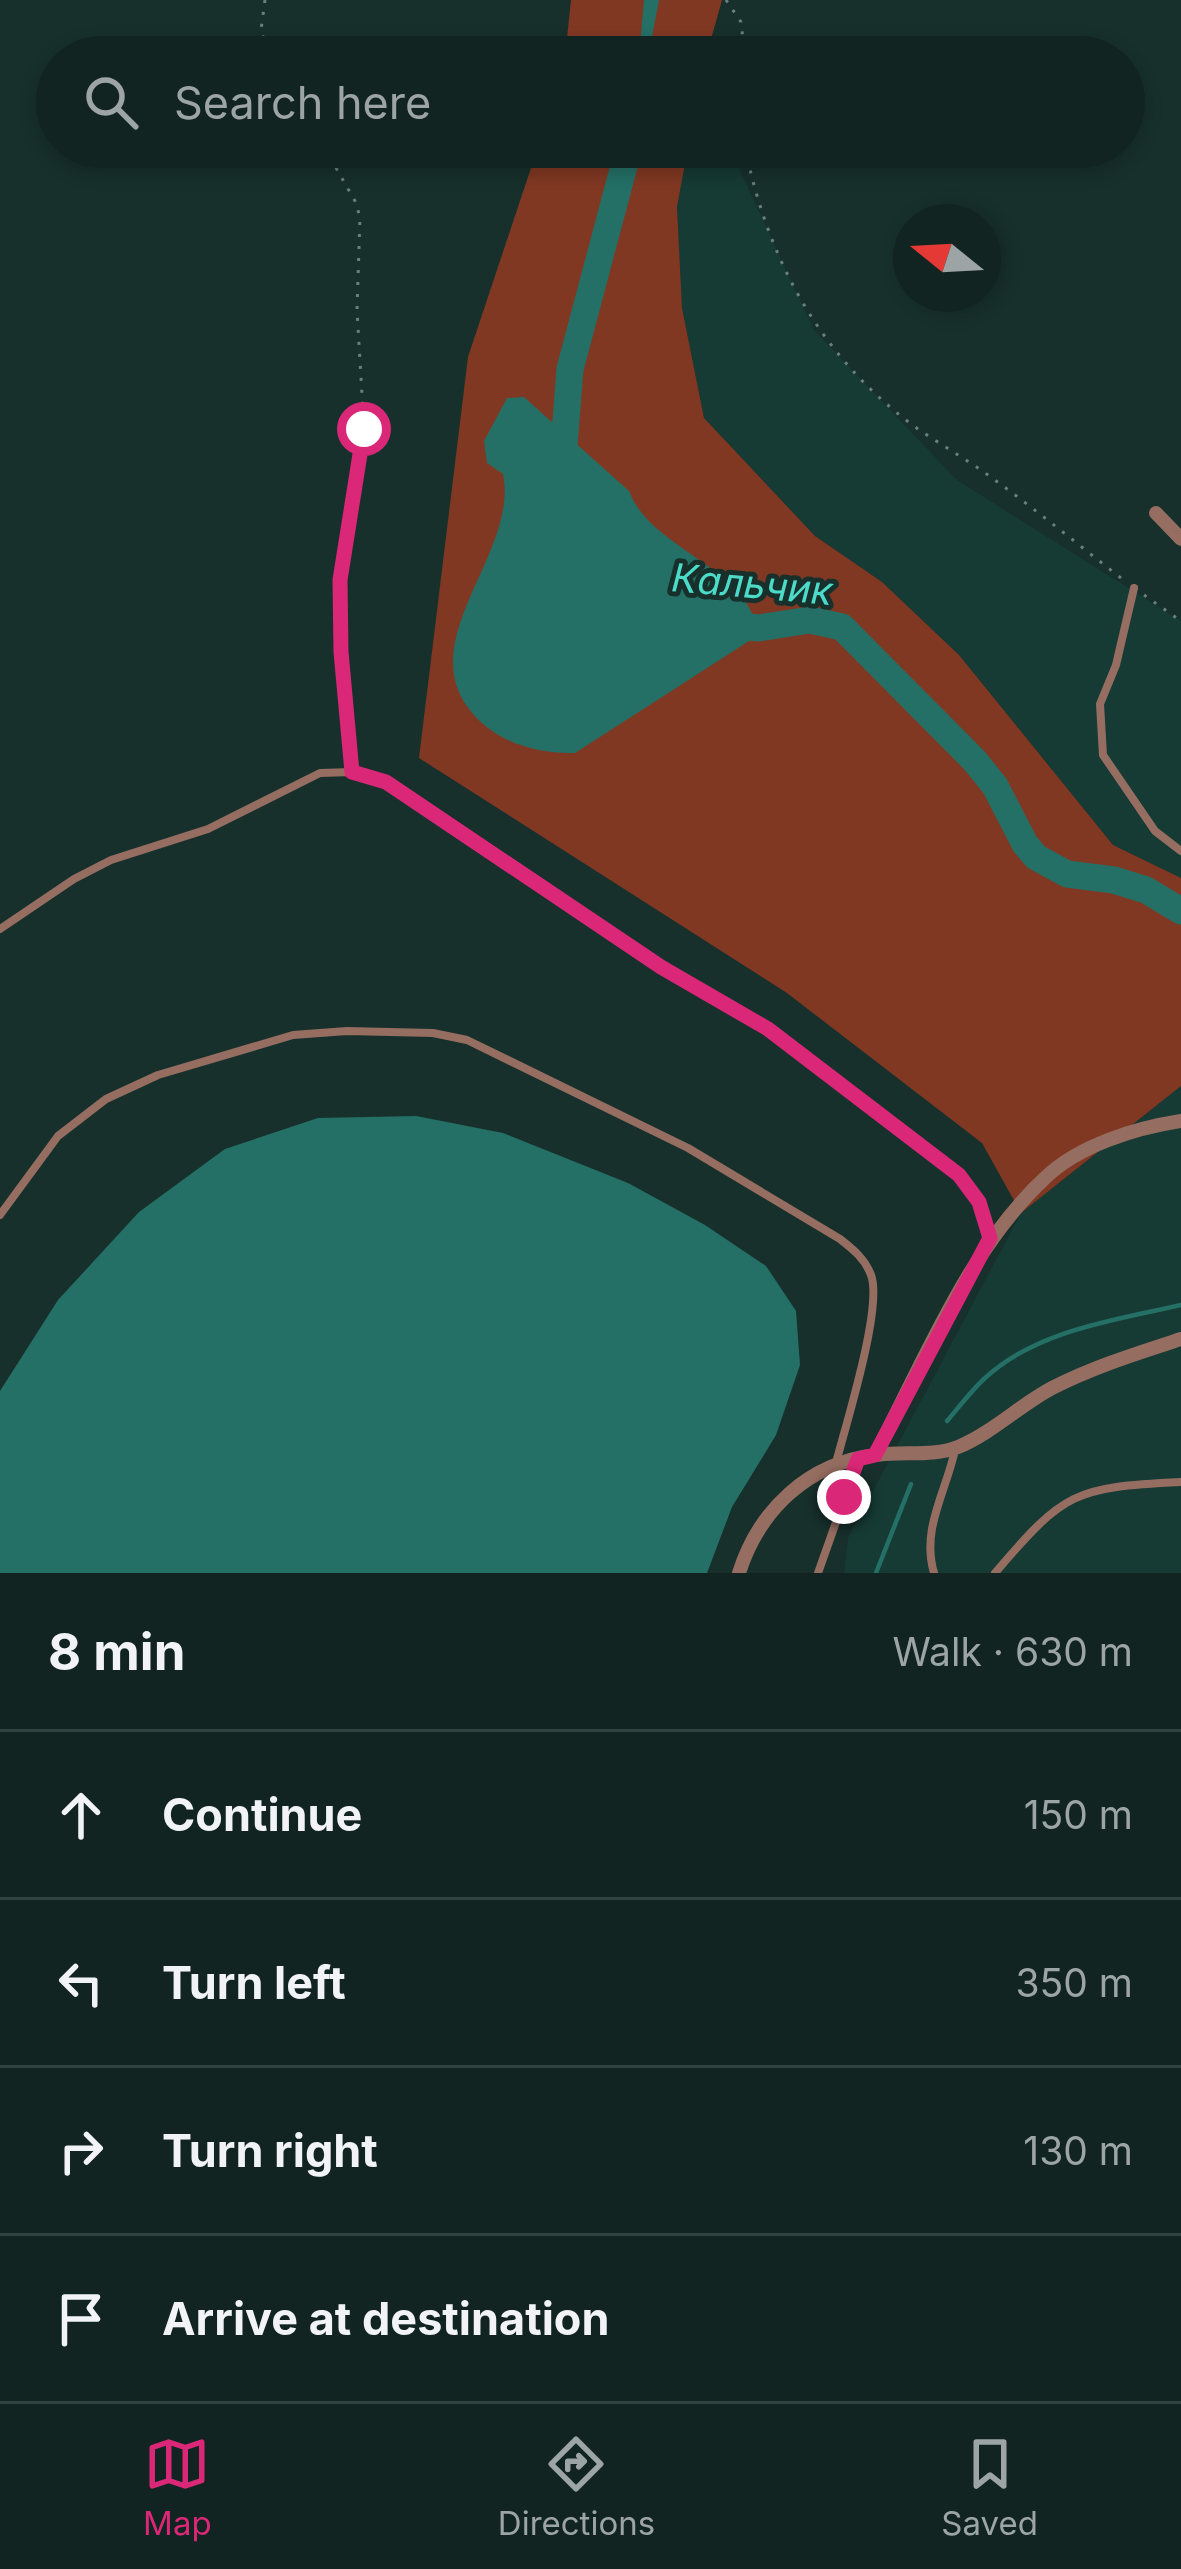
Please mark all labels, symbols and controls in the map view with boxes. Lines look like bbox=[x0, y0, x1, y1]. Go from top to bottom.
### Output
search box bbox=[36, 36, 1145, 168]
icon: search bbox=[78, 69, 144, 135]
text: Search here bbox=[174, 75, 431, 130]
north arrow bbox=[893, 204, 1001, 312]
route start bbox=[337, 402, 391, 456]
water label: Кальчик bbox=[670, 553, 836, 614]
route end bbox=[817, 1470, 871, 1524]
text: 8 min bbox=[48, 1621, 185, 1682]
text: Walk · 630 m bbox=[893, 1628, 1133, 1675]
icon: ahead bbox=[48, 1782, 114, 1848]
text: Continue bbox=[162, 1787, 362, 1842]
text: 150 m bbox=[1024, 1791, 1133, 1838]
icon: left bbox=[48, 1950, 114, 2016]
text: Turn left bbox=[162, 1955, 346, 2010]
text: 350 m bbox=[1015, 1959, 1133, 2006]
icon: right bbox=[48, 2118, 114, 2184]
text: Turn right bbox=[162, 2123, 378, 2178]
text: 130 m bbox=[1023, 2127, 1133, 2174]
icon: arrive bbox=[48, 2286, 114, 2352]
text: Arrive at destination bbox=[162, 2291, 609, 2346]
tab: Map bbox=[143, 2431, 212, 2543]
tab: Directions bbox=[498, 2431, 655, 2543]
tab: Saved bbox=[941, 2431, 1038, 2543]

